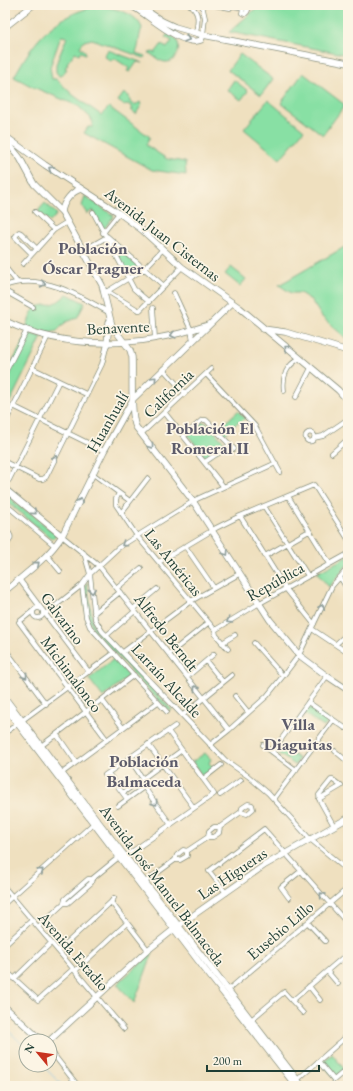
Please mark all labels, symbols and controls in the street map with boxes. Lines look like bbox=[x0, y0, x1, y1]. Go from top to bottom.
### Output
one-way arrow bbox=[183, 34, 190, 43]
one-way arrow bbox=[48, 166, 55, 173]
street label: Avenida Juan Cisternas bbox=[100, 182, 225, 286]
district label: Población Óscar Praguer bbox=[42, 237, 144, 279]
one-way arrow bbox=[40, 279, 46, 288]
street label: Benavente bbox=[86, 315, 150, 340]
one-way arrow bbox=[170, 330, 177, 339]
one-way arrow bbox=[285, 346, 292, 353]
street label: California bbox=[139, 364, 198, 423]
one-way arrow bbox=[149, 376, 157, 384]
street label: Huanhualí bbox=[82, 388, 133, 457]
district label: Población El Romeral II bbox=[166, 417, 254, 459]
one-way arrow bbox=[146, 442, 153, 449]
one-way arrow bbox=[50, 455, 58, 462]
one-way arrow bbox=[75, 498, 82, 505]
one-way arrow bbox=[29, 508, 36, 515]
street label: Las Américas bbox=[140, 524, 207, 600]
one-way arrow bbox=[122, 539, 129, 546]
one-way arrow bbox=[221, 548, 228, 555]
street label: República bbox=[243, 557, 308, 606]
one-way arrow bbox=[32, 561, 39, 568]
street label: Galvarino bbox=[36, 588, 89, 649]
one-way arrow bbox=[87, 588, 96, 594]
street label: Alfredo Berndt bbox=[129, 588, 204, 675]
one-way arrow bbox=[317, 604, 325, 611]
one-way arrow bbox=[226, 617, 233, 624]
street label: Michimalonco bbox=[36, 632, 107, 717]
street label: Larraín Alcalde bbox=[127, 639, 206, 722]
one-way arrow bbox=[21, 672, 28, 679]
one-way arrow bbox=[194, 686, 201, 693]
district label: Villa Diaguitas bbox=[264, 713, 332, 755]
district label: Población Balmaceda bbox=[107, 750, 182, 792]
one-way arrow bbox=[150, 799, 158, 806]
street label: Avenida José Manuel Balmaceda bbox=[94, 800, 231, 971]
street label: Las Higueras bbox=[193, 842, 271, 904]
one-way arrow bbox=[36, 869, 43, 876]
one-way arrow bbox=[320, 892, 327, 899]
street label: Eusebio Lillo bbox=[243, 896, 318, 964]
street label: Avenida Estadio bbox=[33, 907, 114, 995]
north arrow bbox=[18, 1033, 58, 1073]
text: N bbox=[21, 1041, 38, 1055]
scale bar bbox=[207, 1047, 319, 1073]
text: 200 m bbox=[213, 1053, 243, 1069]

